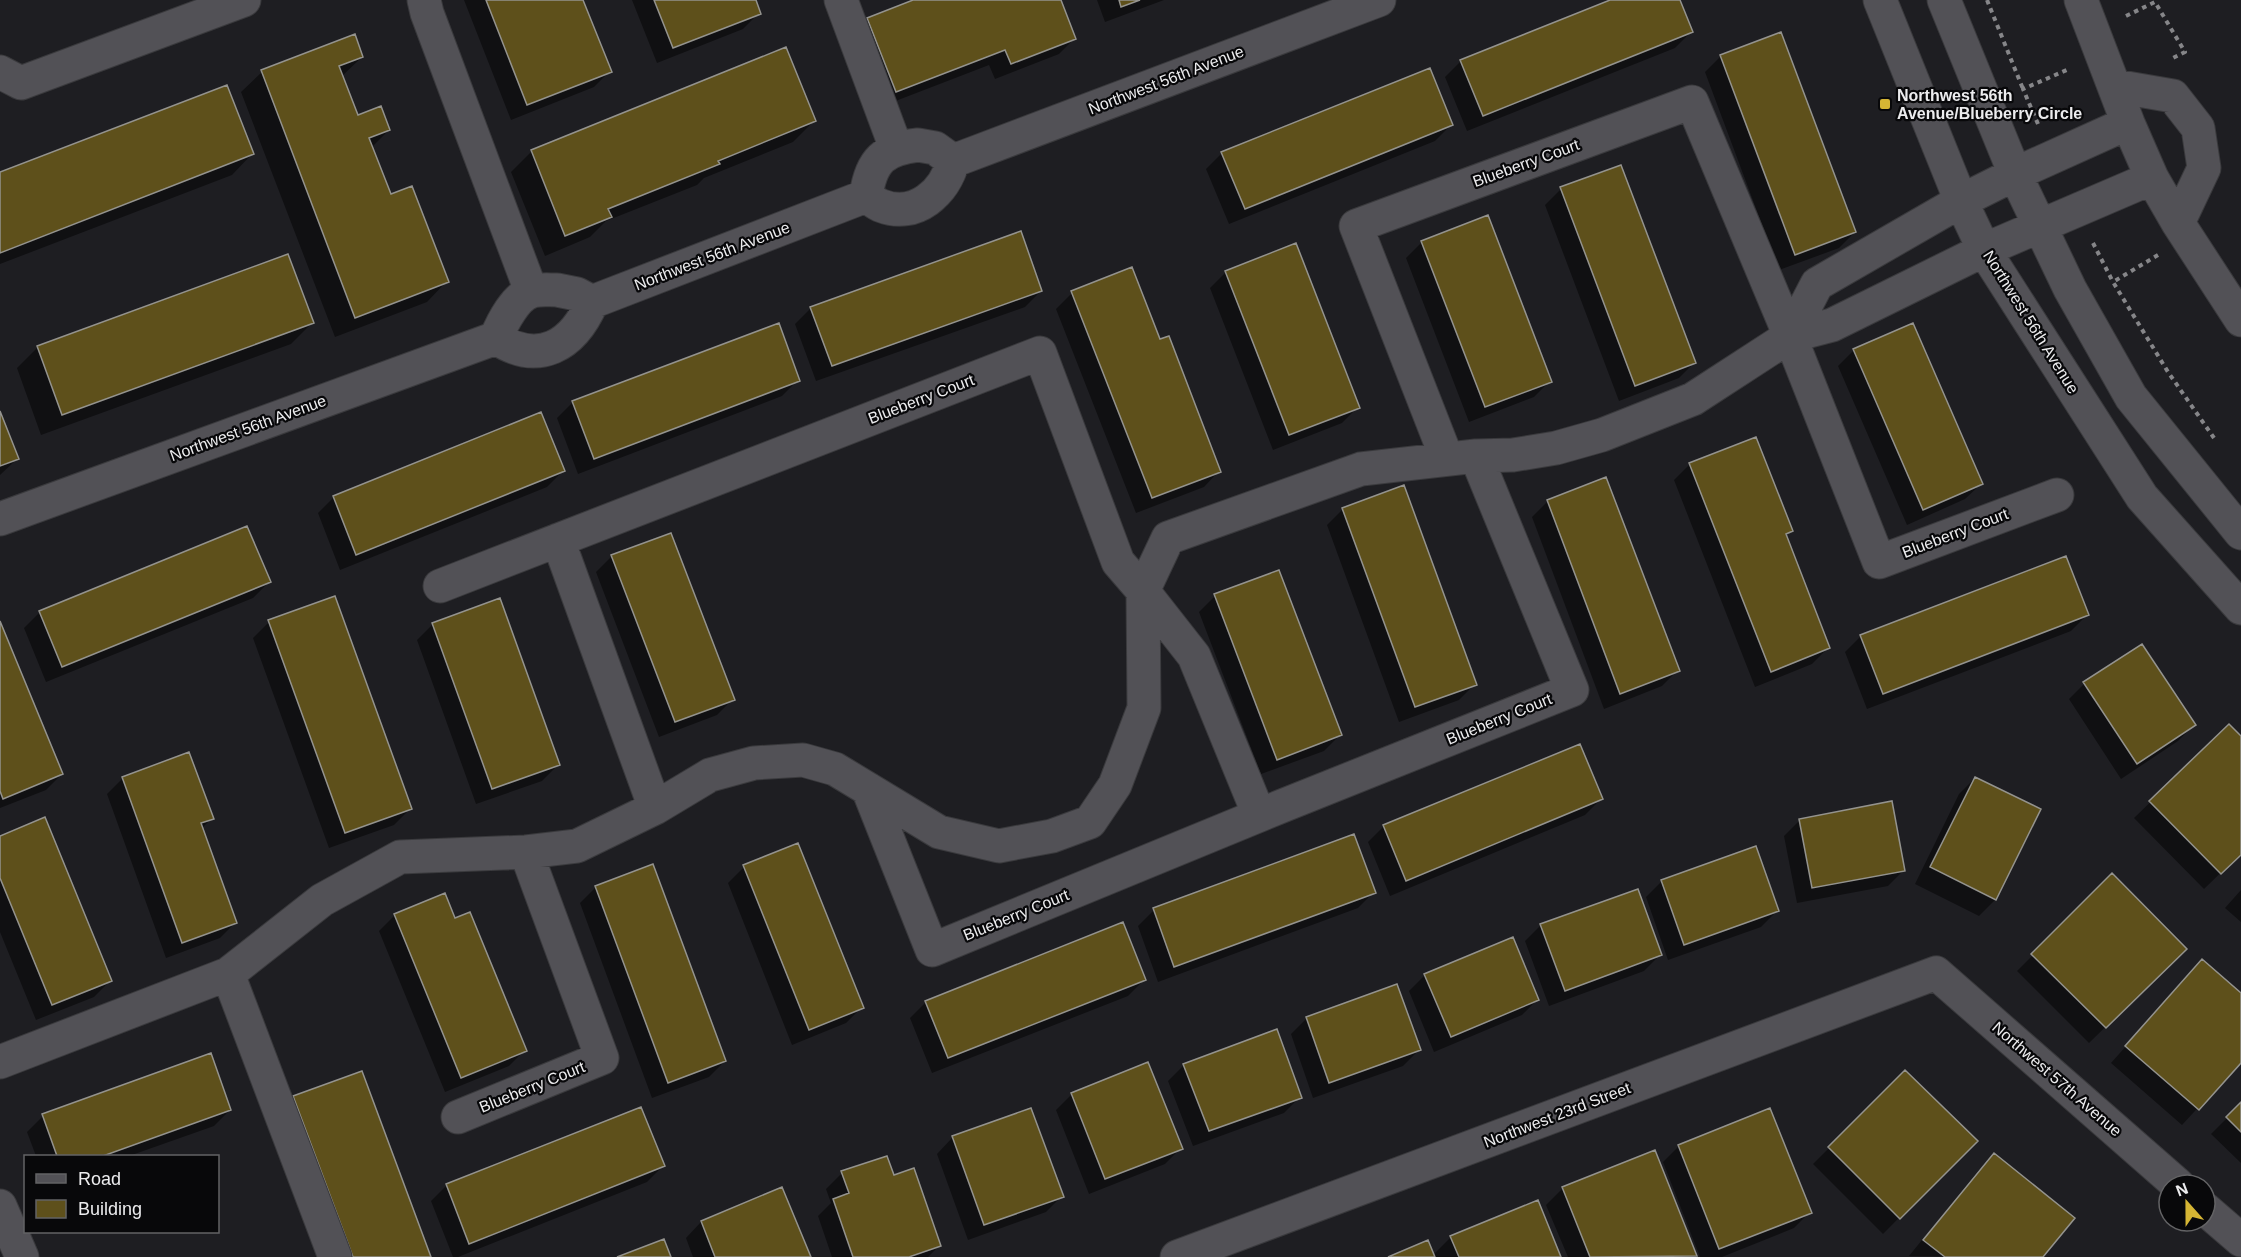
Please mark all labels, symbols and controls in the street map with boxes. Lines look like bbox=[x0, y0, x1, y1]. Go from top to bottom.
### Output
street label: Northwest 56th Avenue bbox=[1086, 42, 1246, 118]
place label: Northwest 56th Avenue/Blueberry Circle bbox=[1897, 87, 2082, 122]
marker: Northwest 56th Avenue/Blueberry Circle bbox=[1878, 97, 1892, 111]
street label: Blueberry Court bbox=[1470, 136, 1582, 190]
street label: Northwest 56th Avenue bbox=[632, 218, 792, 294]
street label: Northwest 56th Avenue bbox=[1980, 247, 2082, 397]
street label: Blueberry Court bbox=[866, 371, 977, 427]
street label: Northwest 56th Avenue bbox=[167, 392, 329, 464]
street label: Blueberry Court bbox=[1900, 505, 2011, 561]
street label: Blueberry Court bbox=[1444, 690, 1555, 748]
street label: Blueberry Court bbox=[961, 886, 1072, 944]
street label: Northwest 57th Avenue bbox=[1989, 1018, 2125, 1140]
street label: Blueberry Court bbox=[477, 1058, 588, 1116]
street label: Northwest 23rd Street bbox=[1481, 1079, 1633, 1151]
legend bbox=[24, 1155, 219, 1233]
text: Road bbox=[78, 1169, 121, 1189]
north arrow bbox=[2157, 1173, 2217, 1233]
text: N bbox=[2173, 1179, 2190, 1199]
text: Building bbox=[78, 1199, 142, 1219]

